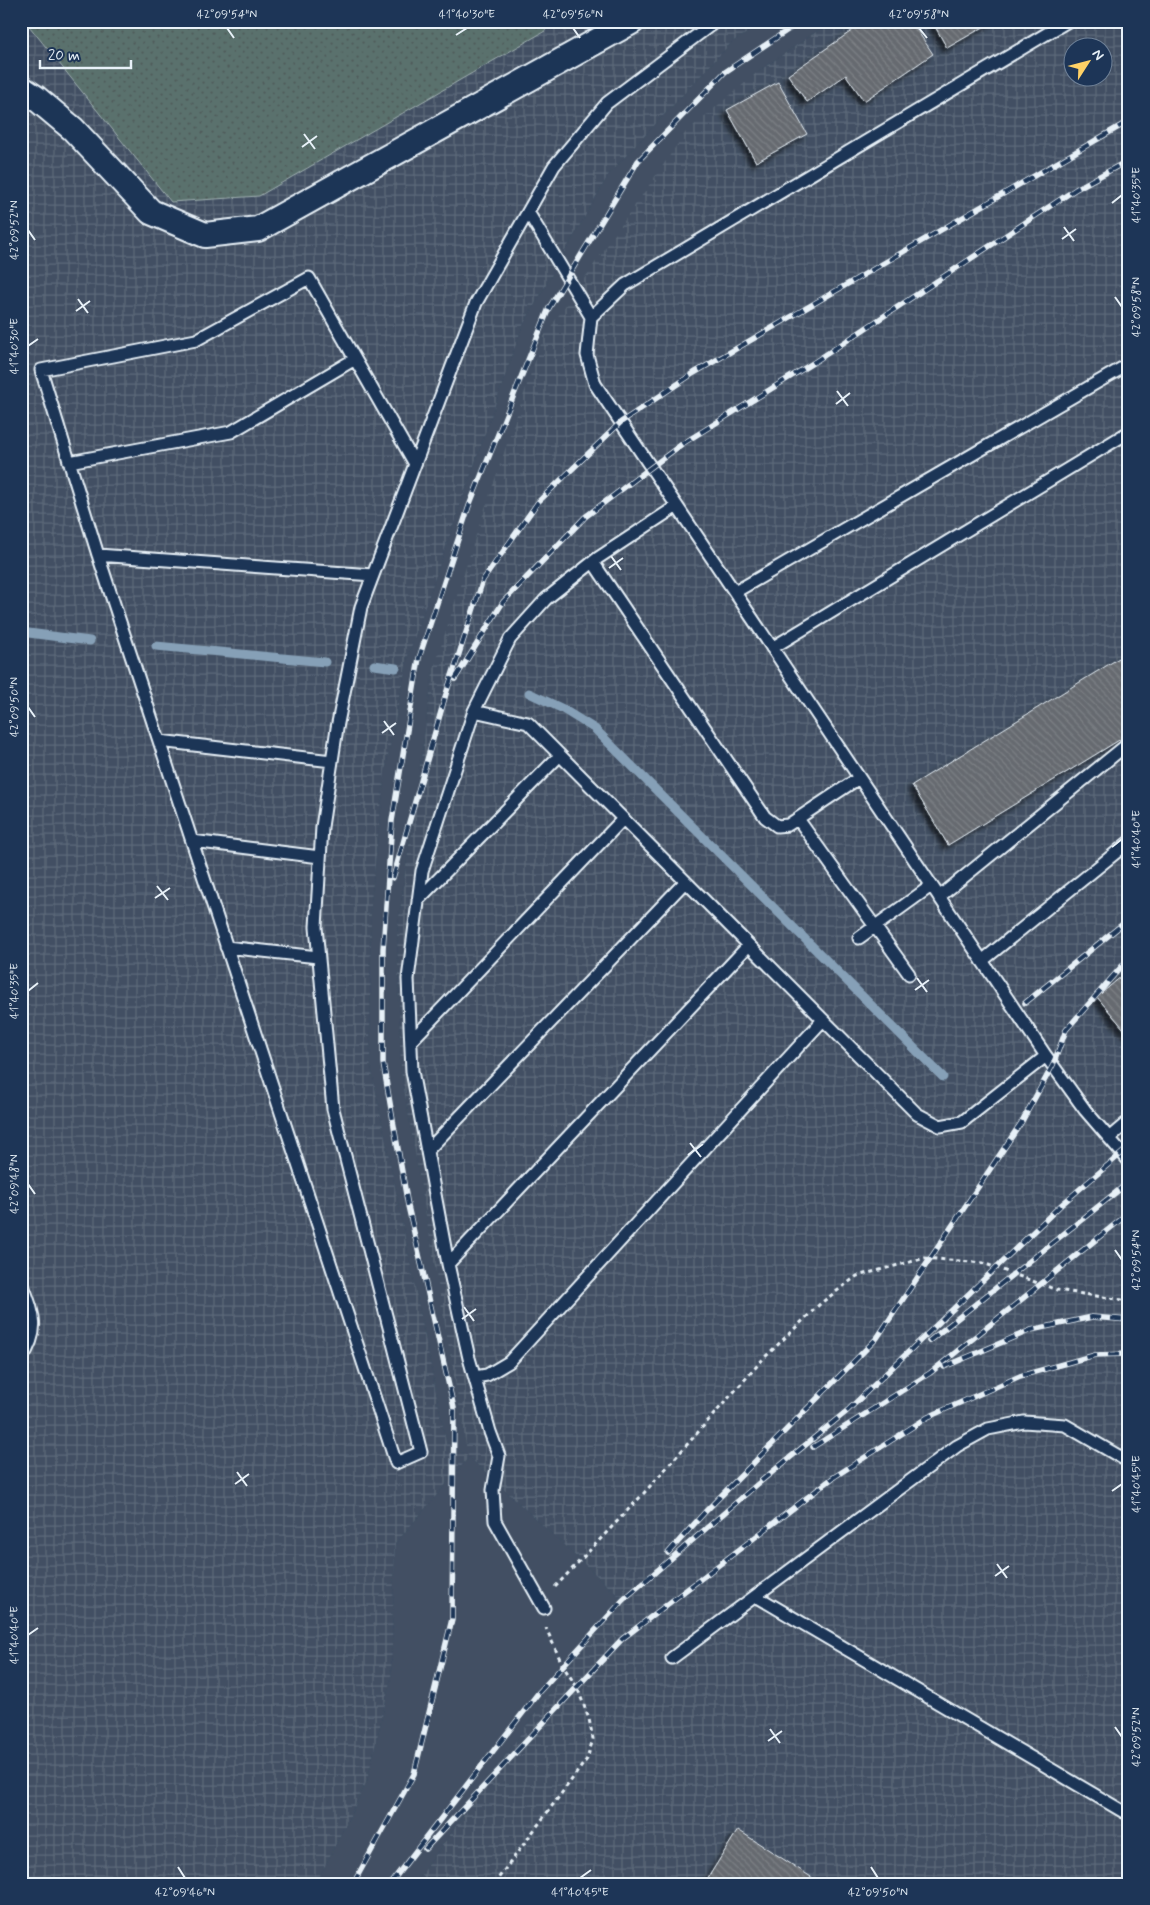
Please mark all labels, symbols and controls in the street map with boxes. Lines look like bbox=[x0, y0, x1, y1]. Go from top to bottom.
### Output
text: 42°09'54"N bbox=[197, 7, 257, 23]
text: 41°40'30"E bbox=[439, 7, 495, 23]
text: 42°09'56"N bbox=[543, 7, 603, 23]
text: 42°09'58"N bbox=[889, 7, 949, 23]
scale bar bbox=[40, 38, 131, 70]
north arrow bbox=[1062, 38, 1112, 88]
text: 20 m bbox=[48, 46, 80, 66]
text: N bbox=[1088, 46, 1108, 64]
text: 41°40'35"E bbox=[1129, 167, 1145, 223]
text: 42°09'52"N bbox=[7, 200, 23, 260]
text: 42°09'58"N bbox=[1129, 277, 1145, 337]
text: 41°40'30"E bbox=[7, 318, 23, 374]
text: 42°09'50"N bbox=[7, 677, 23, 737]
text: 41°40'40"E bbox=[1129, 810, 1145, 868]
text: 41°40'35"E bbox=[7, 963, 23, 1019]
text: 42°09'48"N bbox=[7, 1154, 23, 1214]
text: 42°09'54"N bbox=[1129, 1230, 1145, 1290]
text: 41°40'45"E bbox=[1129, 1455, 1145, 1513]
text: 41°40'40"E bbox=[7, 1606, 23, 1664]
text: 42°09'52"N bbox=[1129, 1707, 1145, 1767]
text: 42°09'46"N bbox=[155, 1885, 215, 1901]
text: 41°40'45"E bbox=[551, 1885, 609, 1901]
text: 42°09'50"N bbox=[848, 1885, 908, 1901]

